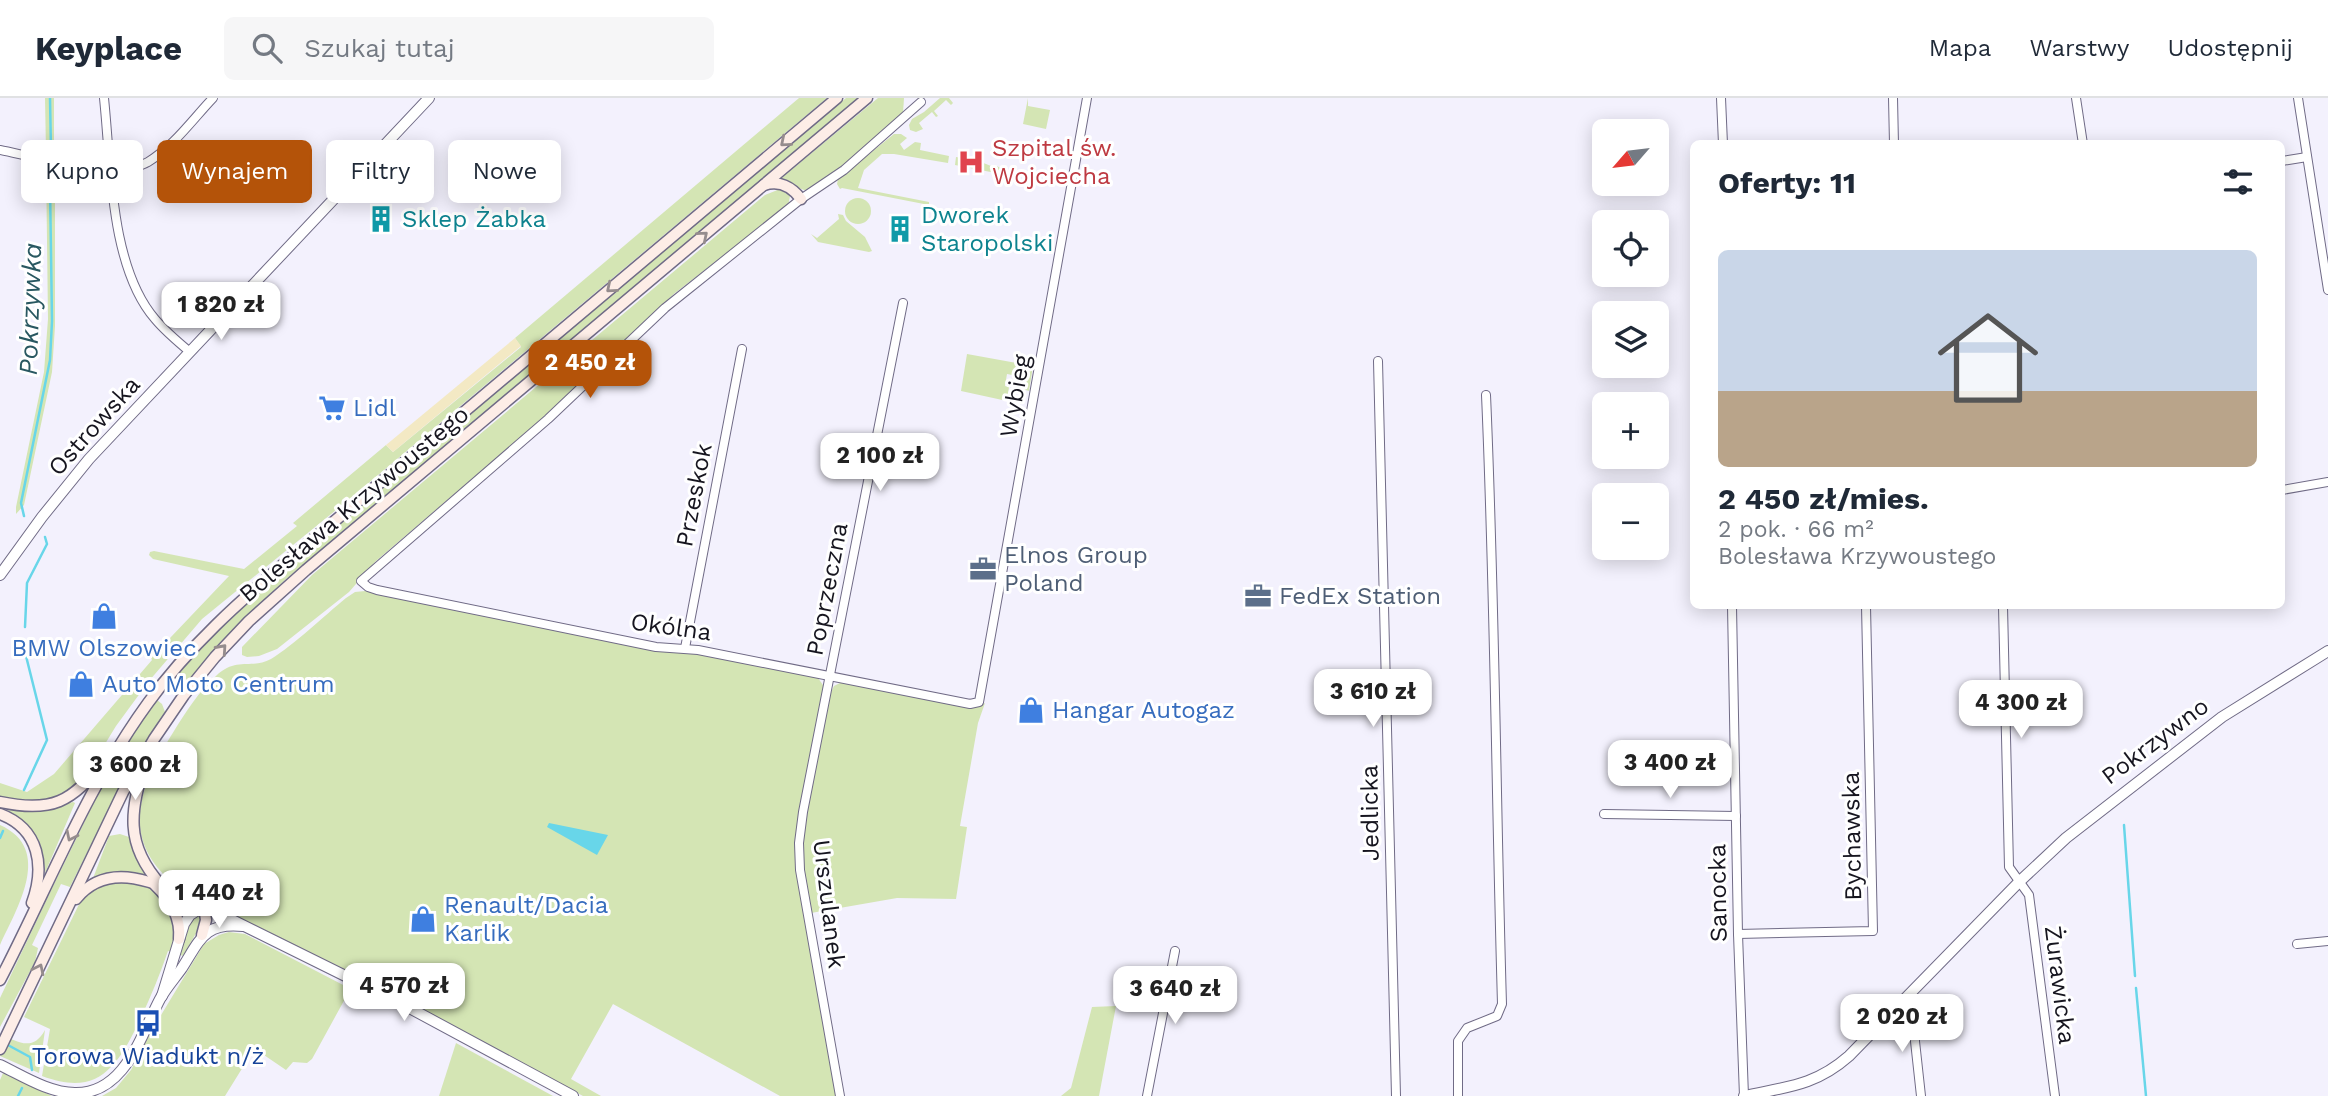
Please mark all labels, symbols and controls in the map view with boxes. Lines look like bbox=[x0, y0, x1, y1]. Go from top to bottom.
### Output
search box bbox=[224, 17, 714, 80]
text: Keyplace bbox=[35, 29, 182, 68]
icon: search bbox=[248, 29, 286, 67]
text: Szukaj tutaj bbox=[304, 33, 455, 63]
text: Mapa bbox=[1929, 34, 1991, 62]
text: Warstwy bbox=[2029, 34, 2130, 62]
text: Udostępnij bbox=[2168, 34, 2293, 62]
north arrow bbox=[1592, 119, 1670, 196]
map controls bbox=[1592, 119, 1669, 560]
one-way arrow bbox=[781, 134, 794, 146]
place label: Szpital św. Wojciecha bbox=[992, 134, 1116, 190]
chip: Kupno bbox=[21, 140, 143, 203]
chip: Wynajem bbox=[157, 140, 312, 203]
chip: Filtry bbox=[326, 140, 434, 203]
chip: Nowe bbox=[448, 140, 561, 203]
hospital icon: Szpital św. Wojciecha bbox=[956, 147, 986, 177]
icon: filters bbox=[2219, 163, 2257, 201]
text: Oferty: 11 bbox=[1718, 165, 1856, 200]
place label: Dworek Staropolski bbox=[921, 201, 1053, 257]
building icon: Sklep Żabka bbox=[366, 204, 396, 234]
place label: Sklep Żabka bbox=[402, 205, 546, 233]
button: locate bbox=[1592, 210, 1669, 287]
building icon: Dworek Staropolski bbox=[885, 214, 915, 244]
one-way arrow bbox=[695, 232, 708, 245]
water label: Pokrzywka bbox=[13, 242, 47, 376]
one-way arrow bbox=[606, 280, 619, 292]
pin: 1 820 zł bbox=[149, 282, 293, 342]
text: 1 820 zł bbox=[177, 291, 265, 318]
icon: home bbox=[1925, 295, 2051, 421]
button: layers bbox=[1592, 301, 1669, 378]
pin: 2 450 zł bbox=[518, 341, 662, 400]
text: 2 450 zł bbox=[544, 349, 636, 376]
street label: Wybieg bbox=[994, 352, 1036, 440]
street label: Ostrowska bbox=[42, 371, 146, 481]
button: + bbox=[1592, 392, 1669, 469]
supermarket icon: Lidl bbox=[317, 393, 347, 423]
place label: Lidl bbox=[353, 394, 397, 422]
street label: Bolesława Krzywoustego bbox=[234, 400, 474, 608]
pin: 2 100 zł bbox=[808, 434, 952, 493]
street label: Przeskok bbox=[670, 441, 718, 549]
text: 2 100 zł bbox=[836, 442, 924, 469]
text: 2 450 zł/mies. bbox=[1718, 481, 1929, 516]
button: − bbox=[1592, 483, 1669, 560]
text: 2 pok. · 66 m² bbox=[1718, 516, 1874, 543]
street label: Poprzeczna bbox=[800, 520, 854, 658]
place label: Elnos Group Poland bbox=[1004, 541, 1148, 597]
text: Bolesława Krzywoustego bbox=[1718, 543, 1996, 570]
office icon: Elnos Group Poland bbox=[968, 554, 998, 584]
office icon: FedEx Station bbox=[1243, 581, 1273, 611]
place label: FedEx Station bbox=[1279, 582, 1441, 610]
shop icon: BMW Olszowiec bbox=[89, 601, 119, 631]
street label: Okólna bbox=[629, 607, 713, 647]
place label: BMW Olszowiec bbox=[11, 634, 197, 662]
one-way arrow bbox=[214, 644, 226, 657]
shop icon: Auto Moto Centrum bbox=[66, 669, 96, 699]
place label: Auto Moto Centrum bbox=[102, 670, 335, 698]
pin: 3 610 zł bbox=[1301, 670, 1445, 729]
text: 3 610 zł bbox=[1330, 678, 1416, 705]
pin: 4 300 zł bbox=[1949, 680, 2093, 740]
text: 4 300 zł bbox=[1975, 689, 2067, 716]
street label: Pokrzywno bbox=[2096, 692, 2214, 790]
shop icon: Hangar Autogaz bbox=[1016, 695, 1046, 725]
place label: Hangar Autogaz bbox=[1052, 696, 1235, 724]
pin: 3 400 zł bbox=[1598, 740, 1742, 800]
pin: 3 600 zł bbox=[63, 742, 207, 802]
text: 3 400 zł bbox=[1624, 749, 1716, 776]
text: 3 600 zł bbox=[89, 751, 181, 778]
street label: Jedlicka bbox=[1355, 765, 1385, 861]
street label: Bychawska bbox=[1837, 771, 1867, 901]
one-way arrow bbox=[65, 829, 79, 841]
street label: Urszulanek bbox=[807, 838, 851, 970]
street label: Sanocka bbox=[1703, 844, 1733, 942]
pin: 1 440 zł bbox=[147, 870, 291, 930]
text: 1 440 zł bbox=[175, 879, 263, 906]
place label: Renault/Dacia Karlik bbox=[444, 891, 608, 947]
shop icon: Renault/Dacia Karlik bbox=[408, 904, 438, 934]
street label: Żurawicka bbox=[2039, 924, 2081, 1046]
one-way arrow bbox=[30, 964, 44, 976]
pin: 4 570 zł bbox=[332, 964, 476, 1023]
pin: 3 640 zł bbox=[1103, 967, 1247, 1026]
text: 4 570 zł bbox=[359, 972, 449, 999]
text: 3 640 zł bbox=[1129, 975, 1221, 1002]
pin: 2 020 zł bbox=[1830, 995, 1974, 1054]
text: 2 020 zł bbox=[1856, 1003, 1948, 1030]
bus stop icon: Torowa Wiadukt n/ż bbox=[133, 1008, 163, 1038]
place label: Torowa Wiadukt n/ż bbox=[32, 1042, 264, 1070]

